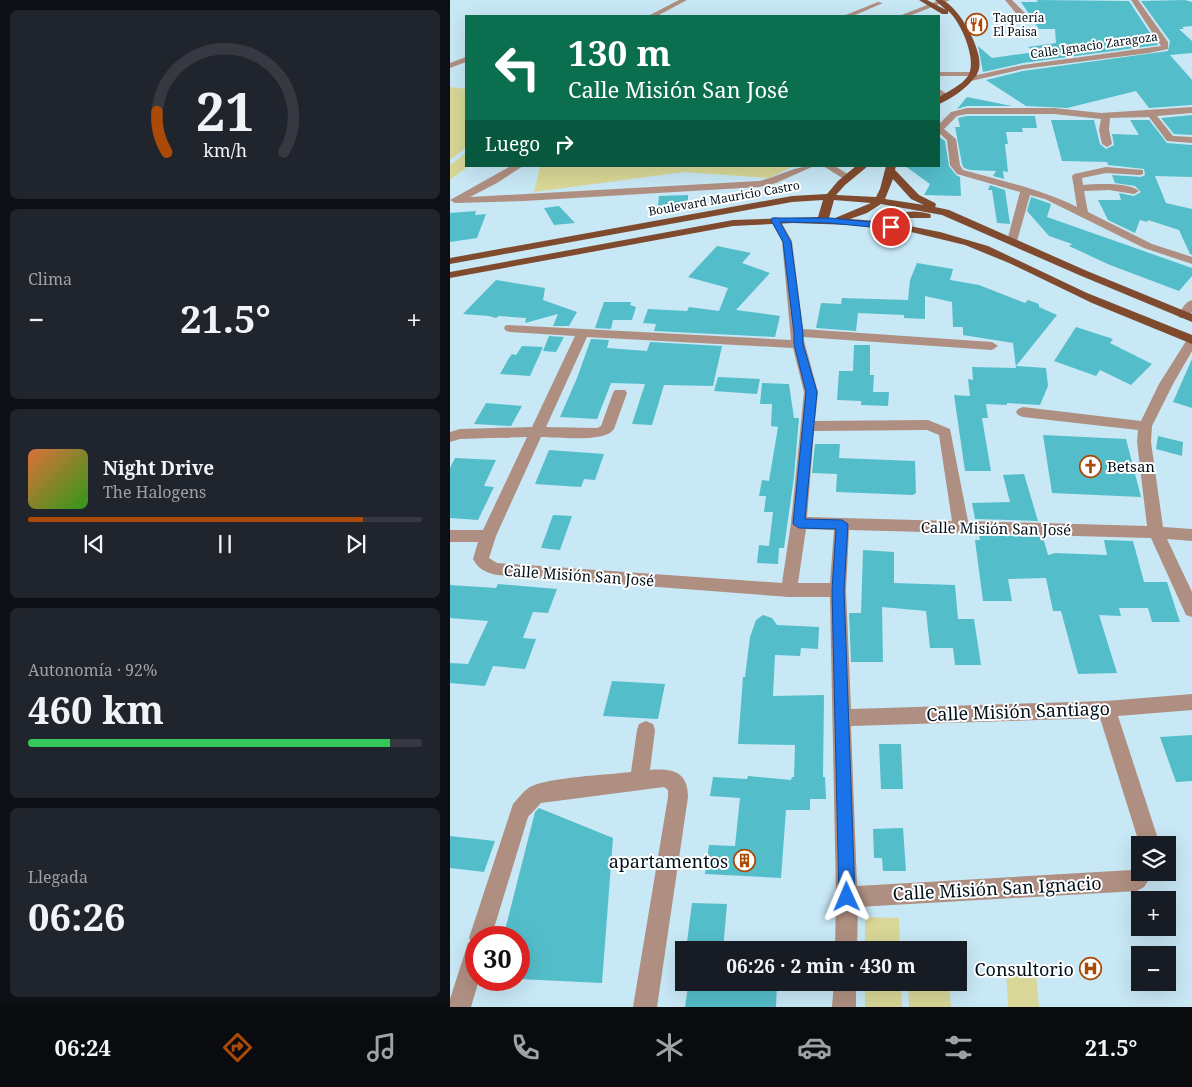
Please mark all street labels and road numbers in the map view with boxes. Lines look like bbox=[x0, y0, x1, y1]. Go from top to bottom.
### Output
street label: Calle Ignacio Zaragoza bbox=[1029, 28, 1159, 62]
street label: Boulevard Mauricio Castro bbox=[647, 176, 801, 220]
street label: Calle Misión San José bbox=[921, 517, 1071, 539]
street label: Calle Misión San José bbox=[503, 560, 655, 590]
street label: Calle Misión Santiago bbox=[926, 696, 1110, 726]
street label: Calle Misión San Ignacio bbox=[892, 871, 1102, 905]

